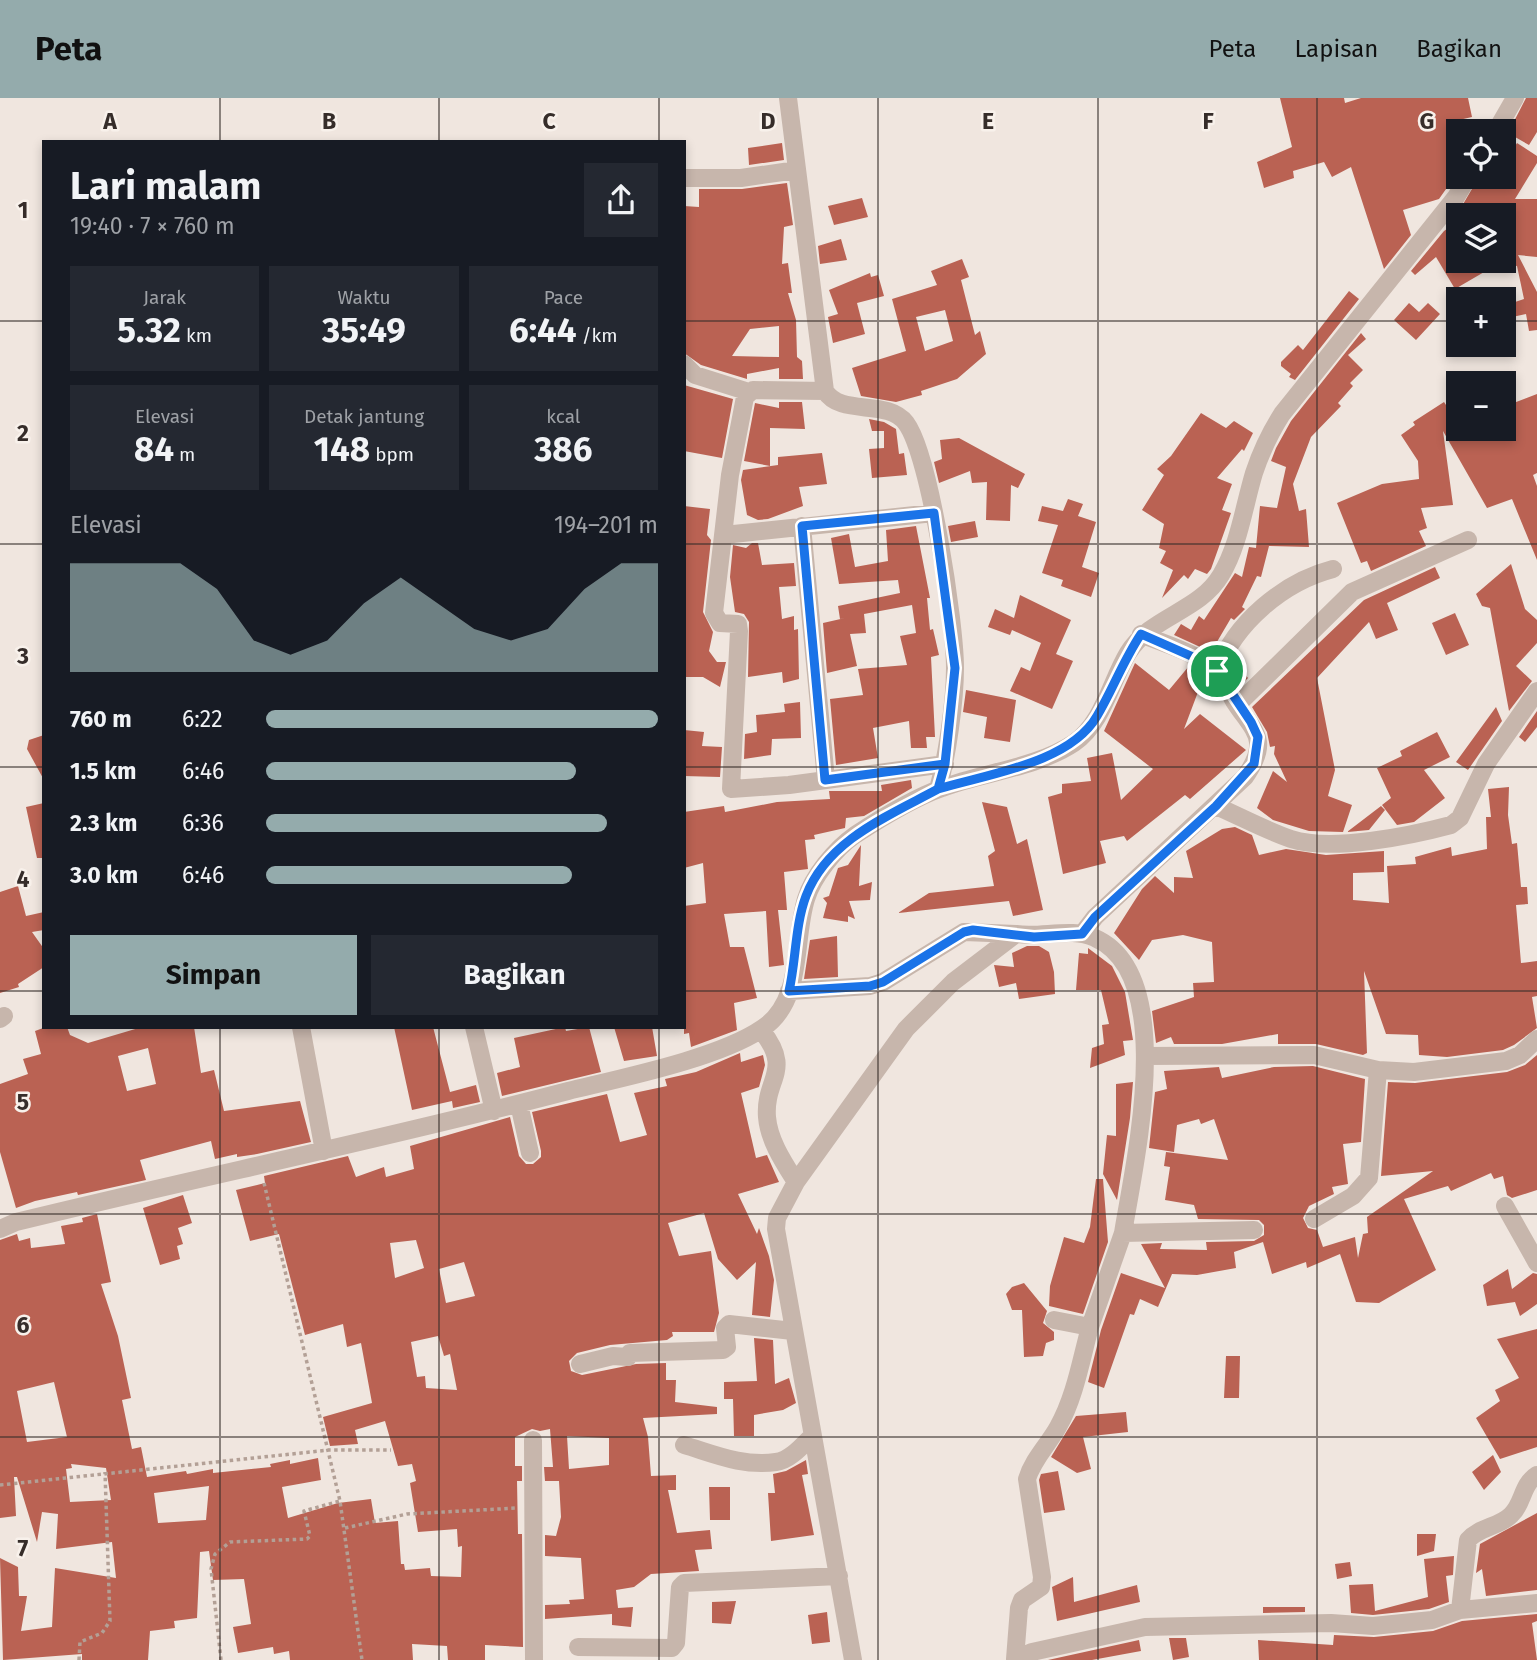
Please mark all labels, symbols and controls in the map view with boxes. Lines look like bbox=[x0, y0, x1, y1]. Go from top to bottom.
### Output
text: Peta bbox=[35, 29, 102, 69]
text: Peta bbox=[1209, 35, 1256, 63]
text: Lapisan bbox=[1294, 35, 1378, 63]
text: Bagikan bbox=[1416, 35, 1502, 63]
text: A bbox=[102, 107, 117, 135]
text: B bbox=[322, 107, 336, 135]
text: C bbox=[542, 107, 556, 135]
text: D bbox=[761, 107, 776, 135]
text: E bbox=[982, 107, 994, 135]
text: F bbox=[1202, 107, 1214, 135]
text: G bbox=[1420, 107, 1434, 135]
map controls bbox=[1446, 119, 1516, 441]
button: locate bbox=[1446, 119, 1516, 189]
text: Lari malam bbox=[70, 163, 261, 209]
button: share bbox=[584, 163, 658, 237]
text: 1 bbox=[18, 196, 28, 224]
button: layers bbox=[1446, 203, 1516, 273]
text: 19:40 · 7 × 760 m bbox=[70, 212, 235, 240]
text: Jarak bbox=[143, 286, 186, 309]
text: Waktu bbox=[337, 286, 391, 309]
text: Pace bbox=[544, 286, 583, 309]
button: + bbox=[1446, 287, 1516, 357]
text: 5.32 bbox=[117, 309, 181, 351]
text: 35:49 bbox=[322, 309, 406, 351]
text: 6:44 bbox=[509, 309, 577, 351]
text: km bbox=[181, 324, 212, 347]
text: /km bbox=[577, 324, 618, 347]
button: − bbox=[1446, 371, 1516, 441]
text: Elevasi bbox=[135, 405, 194, 428]
text: Detak jantung bbox=[304, 405, 424, 428]
text: kcal bbox=[546, 405, 580, 428]
text: 2 bbox=[17, 419, 29, 447]
text: 84 bbox=[134, 428, 174, 470]
text: 148 bbox=[314, 428, 370, 470]
text: 386 bbox=[534, 428, 592, 470]
text: m bbox=[174, 443, 195, 466]
text: bpm bbox=[370, 443, 414, 466]
text: Elevasi bbox=[70, 511, 142, 539]
text: 194–201 m bbox=[554, 511, 658, 539]
pin bbox=[1187, 641, 1247, 701]
text: 3 bbox=[16, 642, 29, 670]
icon: arrive bbox=[1198, 652, 1236, 690]
text: 760 m bbox=[70, 705, 132, 733]
text: 6:22 bbox=[182, 705, 223, 733]
text: 1.5 km bbox=[70, 757, 136, 785]
text: 6:46 bbox=[182, 757, 224, 785]
text: 2.3 km bbox=[70, 809, 137, 837]
text: 6:36 bbox=[182, 809, 224, 837]
text: 3.0 km bbox=[70, 861, 138, 889]
text: 6:46 bbox=[182, 861, 224, 889]
text: 4 bbox=[17, 865, 30, 893]
button: Simpan bbox=[70, 935, 357, 1015]
button: Bagikan bbox=[371, 935, 658, 1015]
text: 5 bbox=[17, 1088, 29, 1116]
text: 6 bbox=[17, 1311, 30, 1339]
text: 7 bbox=[18, 1534, 29, 1562]

